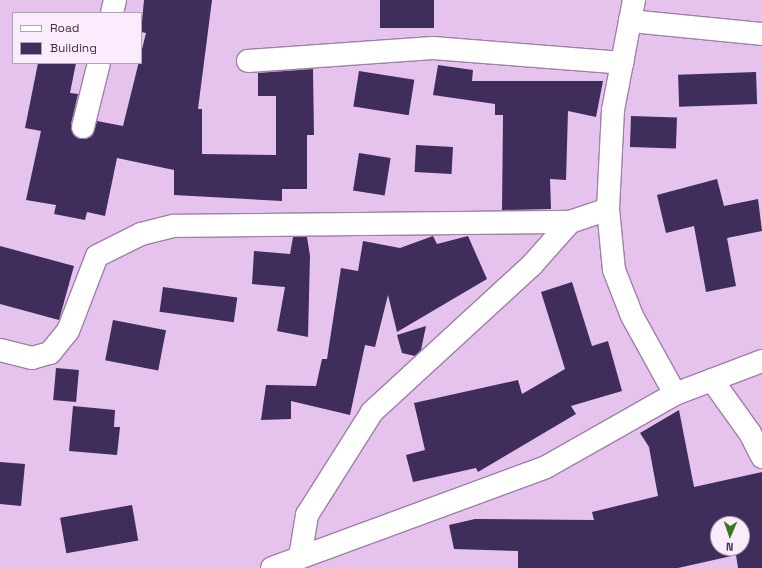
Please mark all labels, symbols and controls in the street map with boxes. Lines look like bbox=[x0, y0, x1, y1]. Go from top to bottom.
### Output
legend bbox=[12, 12, 142, 64]
text: Road bbox=[50, 20, 79, 36]
text: Building bbox=[50, 40, 97, 56]
north arrow bbox=[710, 516, 750, 556]
text: N bbox=[726, 540, 734, 554]

